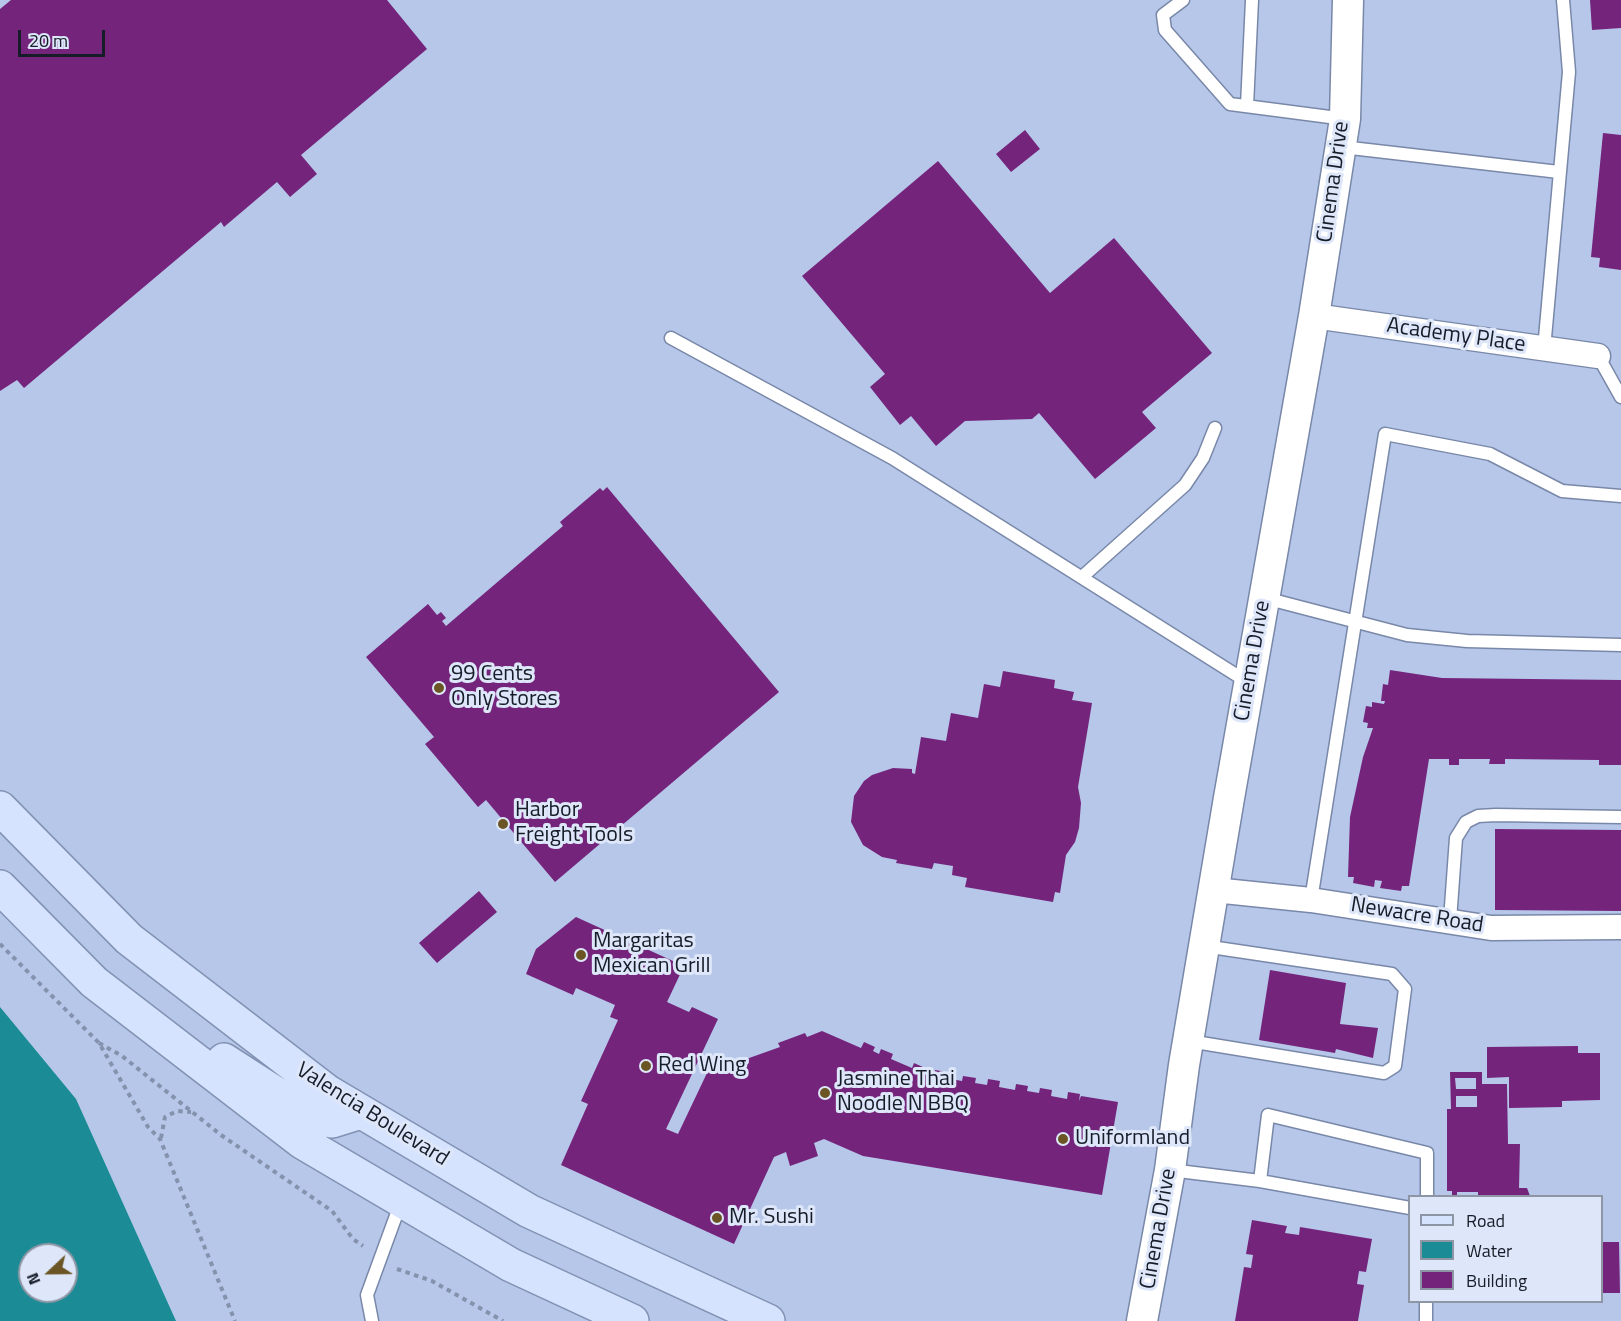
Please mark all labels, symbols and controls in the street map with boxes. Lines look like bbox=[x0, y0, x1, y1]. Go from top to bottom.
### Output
scale bar bbox=[21, 18, 108, 56]
text: 20 m bbox=[29, 27, 68, 54]
street label: Cinema Drive bbox=[1312, 120, 1356, 244]
street label: Academy Place bbox=[1385, 313, 1527, 359]
street label: Cinema Drive bbox=[1229, 599, 1277, 723]
place label: 99 Cents Only Stores bbox=[451, 662, 558, 714]
marker: 99 Cents Only Stores bbox=[432, 681, 446, 695]
place label: Harbor Freight Tools bbox=[515, 798, 633, 849]
marker: Harbor Freight Tools bbox=[496, 817, 510, 831]
street label: Newacre Road bbox=[1349, 892, 1485, 940]
place label: Margaritas Mexican Grill bbox=[593, 929, 711, 980]
marker: Margaritas Mexican Grill bbox=[574, 948, 588, 962]
place label: Red Wing bbox=[658, 1053, 746, 1079]
street label: Valencia Boulevard bbox=[291, 1057, 453, 1173]
marker: Red Wing bbox=[639, 1059, 653, 1073]
place label: Jasmine Thai Noodle N BBQ bbox=[837, 1067, 969, 1118]
marker: Jasmine Thai Noodle N BBQ bbox=[818, 1086, 832, 1100]
place label: Uniformland bbox=[1075, 1126, 1190, 1152]
marker: Uniformland bbox=[1056, 1132, 1070, 1146]
street label: Cinema Drive bbox=[1135, 1167, 1183, 1291]
legend bbox=[1408, 1195, 1603, 1303]
place label: Mr. Sushi bbox=[729, 1205, 814, 1231]
text: Road bbox=[1466, 1207, 1505, 1234]
marker: Mr. Sushi bbox=[710, 1211, 724, 1225]
text: Water bbox=[1466, 1237, 1512, 1264]
north arrow bbox=[18, 1243, 78, 1303]
text: Building bbox=[1466, 1267, 1527, 1294]
text: N bbox=[20, 1269, 46, 1289]

